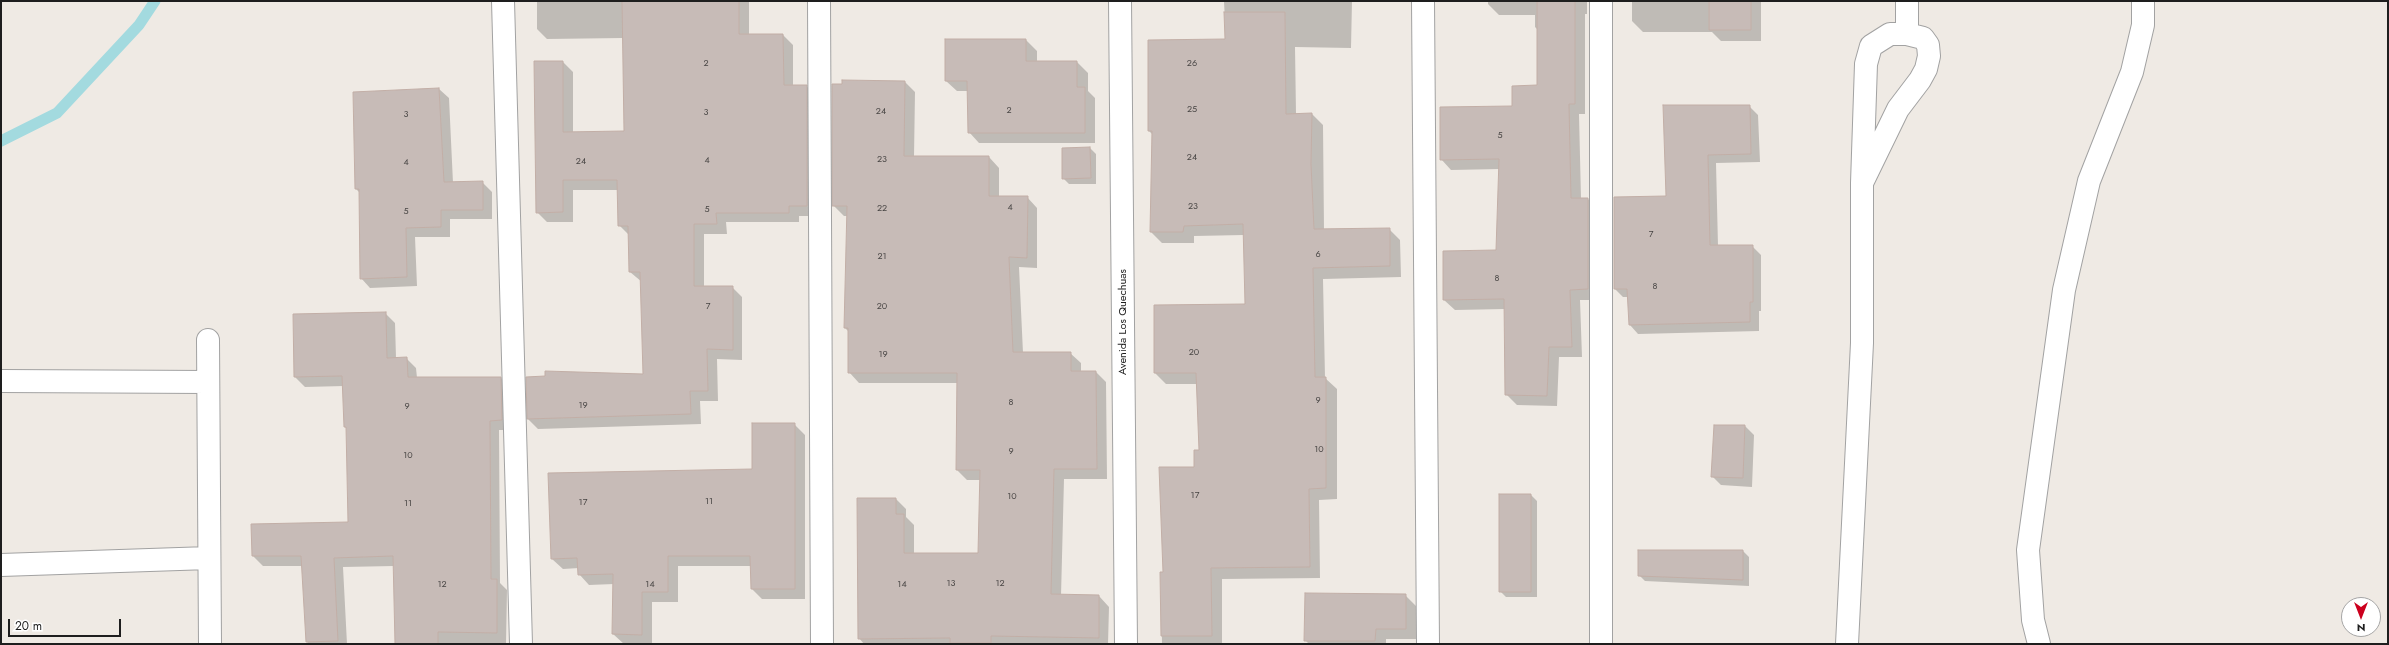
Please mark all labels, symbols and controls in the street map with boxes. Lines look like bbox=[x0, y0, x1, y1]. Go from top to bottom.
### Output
house number: 2 bbox=[703, 59, 709, 69]
house number: 26 bbox=[1187, 59, 1197, 69]
house number: 25 bbox=[1187, 105, 1197, 115]
house number: 2 bbox=[1006, 106, 1012, 116]
house number: 24 bbox=[876, 107, 886, 117]
house number: 3 bbox=[704, 108, 708, 118]
house number: 3 bbox=[404, 110, 408, 120]
house number: 5 bbox=[1497, 131, 1503, 141]
house number: 24 bbox=[1187, 153, 1197, 163]
house number: 23 bbox=[877, 155, 887, 165]
house number: 4 bbox=[704, 156, 710, 166]
house number: 24 bbox=[576, 157, 586, 167]
house number: 4 bbox=[403, 158, 409, 168]
house number: 23 bbox=[1188, 202, 1198, 212]
house number: 4 bbox=[1007, 203, 1013, 213]
house number: 22 bbox=[877, 204, 887, 214]
house number: 5 bbox=[704, 205, 710, 215]
house number: 5 bbox=[403, 207, 409, 217]
house number: 7 bbox=[1649, 230, 1653, 240]
house number: 6 bbox=[1315, 250, 1321, 260]
house number: 21 bbox=[877, 252, 887, 262]
street label: Avenida Los Quechuas bbox=[1116, 269, 1130, 375]
house number: 8 bbox=[1495, 274, 1499, 284]
house number: 8 bbox=[1653, 282, 1657, 292]
house number: 7 bbox=[706, 302, 710, 312]
house number: 20 bbox=[877, 302, 887, 312]
house number: 20 bbox=[1189, 348, 1199, 358]
house number: 19 bbox=[878, 350, 888, 360]
house number: 9 bbox=[1315, 396, 1321, 406]
house number: 8 bbox=[1009, 398, 1013, 408]
house number: 19 bbox=[578, 401, 588, 411]
house number: 9 bbox=[404, 402, 410, 412]
house number: 10 bbox=[1314, 445, 1324, 455]
house number: 9 bbox=[1008, 447, 1014, 457]
house number: 10 bbox=[403, 451, 413, 461]
house number: 17 bbox=[1191, 491, 1199, 501]
house number: 10 bbox=[1007, 492, 1017, 502]
house number: 11 bbox=[705, 497, 713, 507]
house number: 17 bbox=[579, 498, 587, 508]
house number: 11 bbox=[404, 499, 412, 509]
house number: 13 bbox=[947, 579, 955, 589]
house number: 12 bbox=[995, 579, 1005, 589]
house number: 12 bbox=[437, 580, 447, 590]
house number: 14 bbox=[645, 580, 655, 590]
house number: 14 bbox=[897, 580, 907, 590]
north arrow bbox=[2341, 597, 2381, 637]
scale bar bbox=[10, 611, 123, 637]
text: 20 m bbox=[15, 617, 42, 635]
text: N bbox=[2357, 620, 2365, 636]

